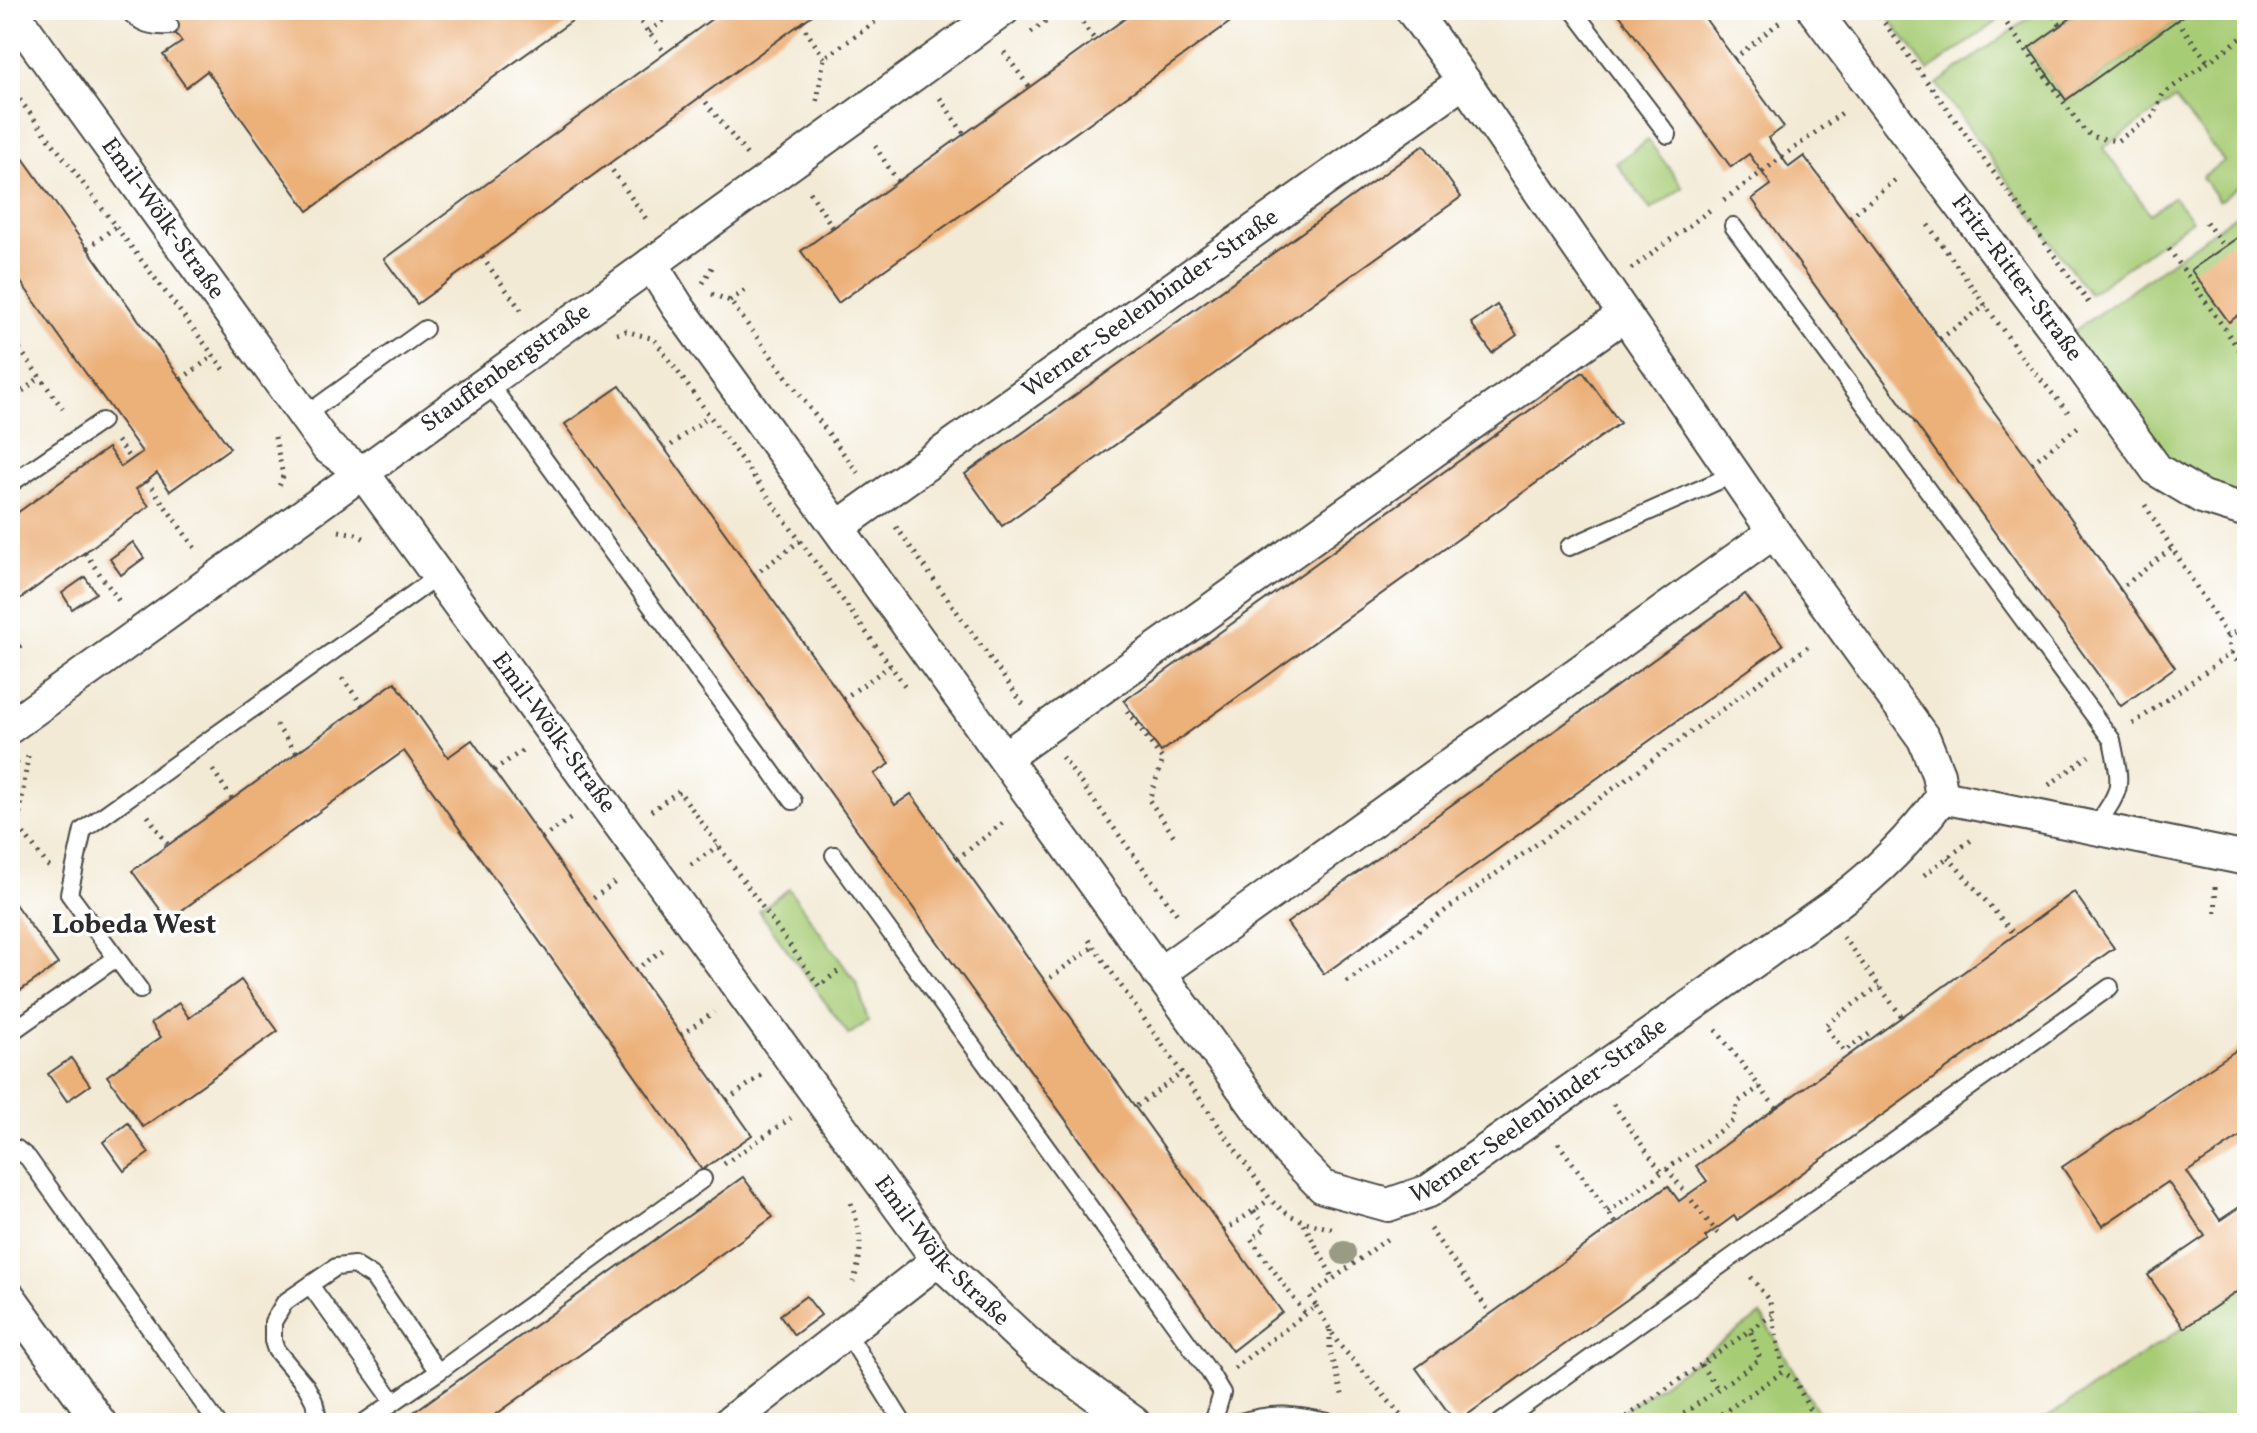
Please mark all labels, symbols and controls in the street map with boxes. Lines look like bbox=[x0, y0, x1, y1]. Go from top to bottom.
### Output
street label: Emil-Wölk-Straße bbox=[92, 131, 232, 307]
street label: Fritz-Ritter-Straße bbox=[1942, 188, 2090, 369]
street label: Werner-Seelenbinder-Straße bbox=[1016, 201, 1286, 407]
street label: Stauffenbergstraße bbox=[414, 296, 598, 442]
street label: Emil-Wölk-Straße bbox=[483, 646, 624, 821]
district label: Lobeda West bbox=[52, 906, 216, 945]
street label: Werner-Seelenbinder-Straße bbox=[1406, 1010, 1675, 1213]
street label: Emil-Wölk-Straße bbox=[865, 1169, 1017, 1335]

